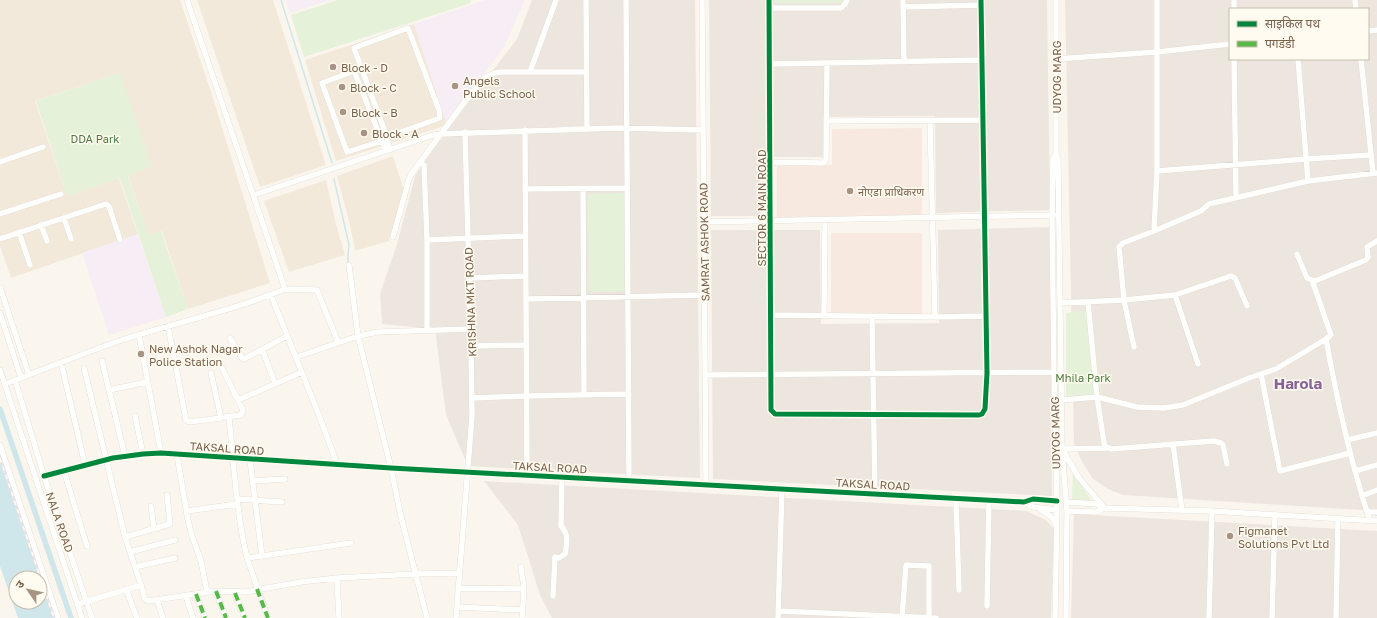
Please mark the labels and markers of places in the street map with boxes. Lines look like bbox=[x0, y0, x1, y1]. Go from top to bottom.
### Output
place label: Block - D bbox=[341, 61, 388, 74]
marker: Block - D bbox=[328, 62, 338, 72]
place label: Angels Public School bbox=[463, 74, 536, 100]
place label: Block - C bbox=[350, 81, 397, 94]
marker: Angels Public School bbox=[450, 81, 460, 91]
marker: Block - C bbox=[337, 82, 347, 92]
place label: Block - B bbox=[351, 106, 398, 119]
marker: Block - B bbox=[338, 107, 348, 117]
place label: Block - A bbox=[372, 127, 419, 140]
marker: Block - A bbox=[359, 128, 369, 138]
place label: नोएडा प्राधिकरण bbox=[858, 185, 925, 198]
marker: नोएडा प्राधिकरण bbox=[845, 186, 855, 196]
place label: New Ashok Nagar Police Station bbox=[149, 342, 243, 368]
marker: New Ashok Nagar Police Station bbox=[136, 349, 146, 359]
place label: Figmanet Solutions Pvt Ltd bbox=[1238, 524, 1329, 550]
marker: Figmanet Solutions Pvt Ltd bbox=[1225, 531, 1235, 541]

